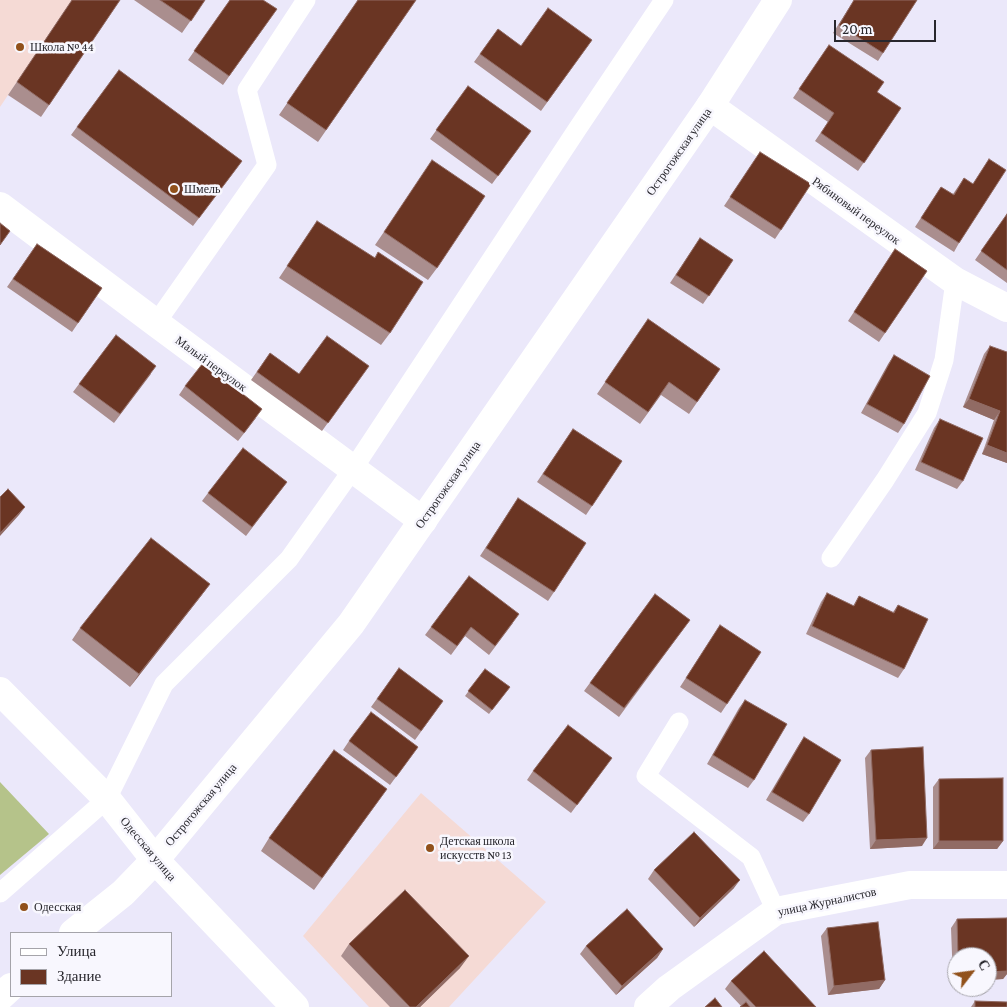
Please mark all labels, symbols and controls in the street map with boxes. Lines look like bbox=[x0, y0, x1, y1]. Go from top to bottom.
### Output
scale bar bbox=[837, 10, 940, 42]
text: 20 m bbox=[842, 21, 873, 37]
place label: Школа № 44 bbox=[30, 40, 94, 54]
marker: Школа № 44 bbox=[14, 41, 26, 53]
street label: Острогожская улица bbox=[643, 105, 715, 199]
street label: Рябиновый переулок bbox=[809, 174, 903, 248]
place label: Шмель bbox=[184, 182, 220, 196]
marker: Шмель bbox=[168, 183, 180, 195]
street label: Малый переулок bbox=[172, 333, 250, 395]
street label: Острогожская улица bbox=[412, 438, 484, 532]
street label: Острогожская улица bbox=[162, 761, 240, 849]
street label: Одесская улица bbox=[117, 814, 179, 884]
place label: Детская школа искусств № 13 bbox=[440, 834, 515, 862]
marker: Детская школа искусств № 13 bbox=[424, 842, 436, 854]
street label: улица Журналистов bbox=[776, 885, 878, 919]
place label: Одесская bbox=[34, 900, 81, 914]
marker: Одесская bbox=[18, 901, 30, 913]
legend bbox=[10, 932, 172, 997]
text: Улица bbox=[57, 943, 96, 959]
north arrow bbox=[947, 947, 997, 997]
text: С bbox=[975, 957, 994, 973]
text: Здание bbox=[57, 968, 101, 984]

